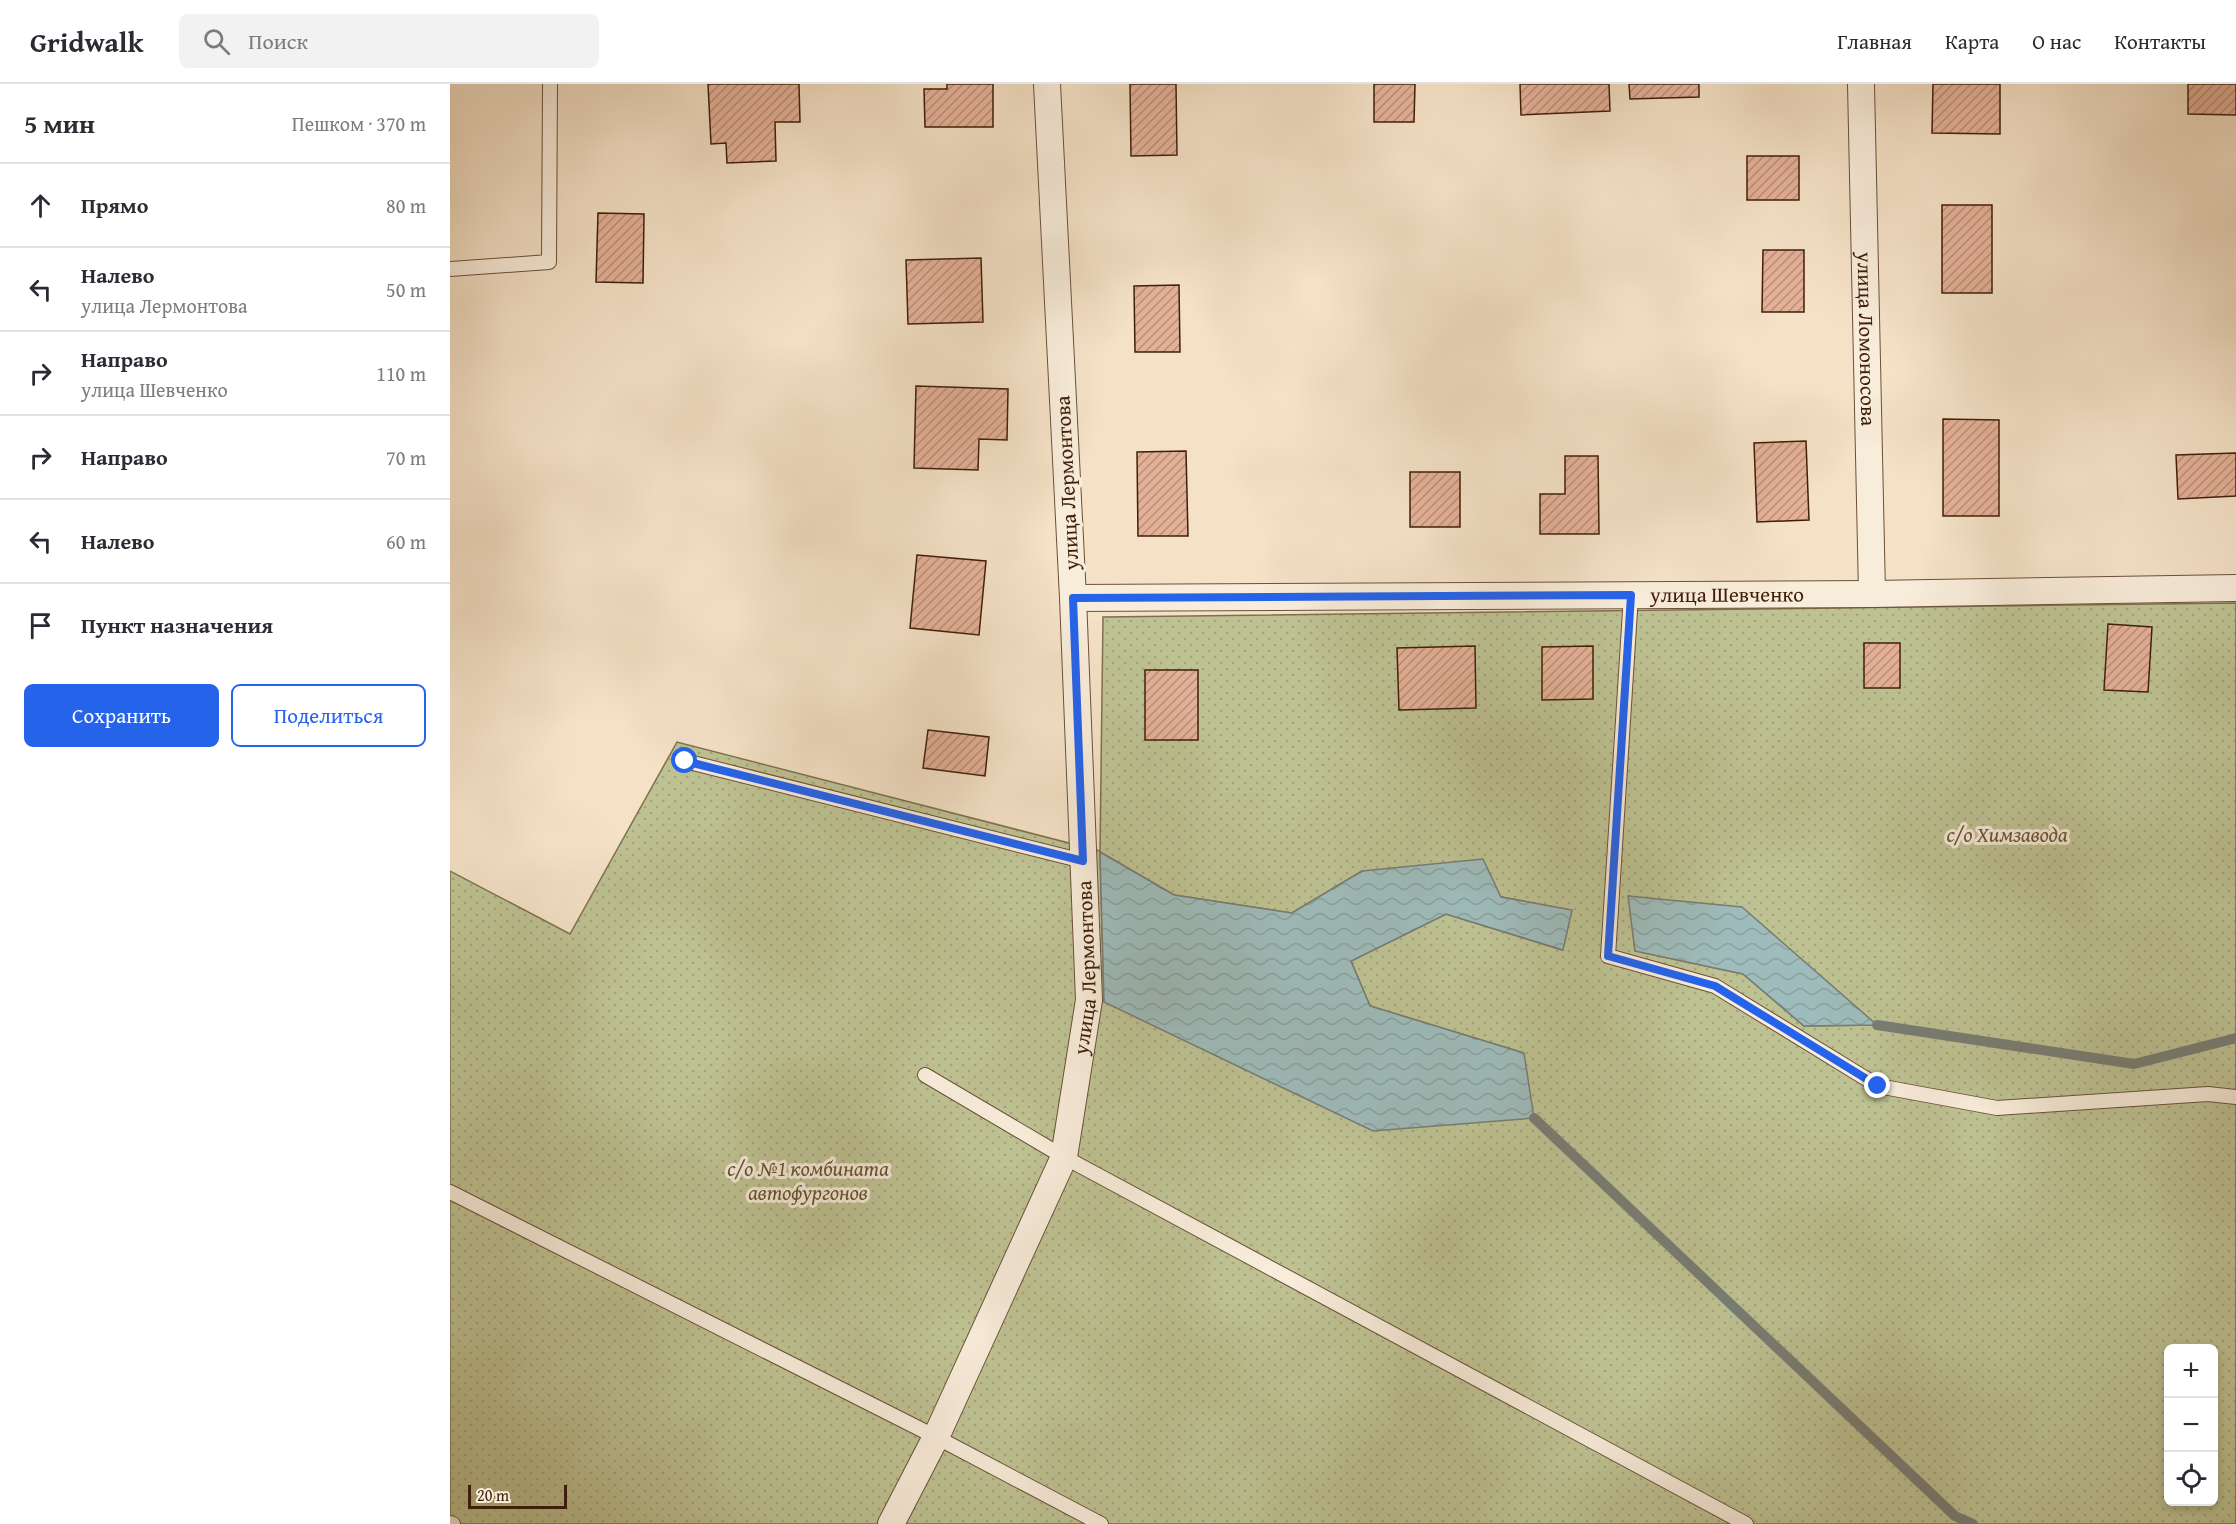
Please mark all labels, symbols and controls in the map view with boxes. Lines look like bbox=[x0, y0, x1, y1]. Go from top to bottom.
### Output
search box bbox=[179, 14, 599, 68]
text: Gridwalk bbox=[30, 21, 143, 62]
icon: search bbox=[200, 25, 233, 58]
text: Поиск bbox=[248, 25, 308, 57]
text: Главная bbox=[1837, 26, 1912, 57]
text: Карта bbox=[1945, 26, 1999, 57]
text: О нас bbox=[2032, 26, 2081, 57]
text: Контакты bbox=[2114, 26, 2206, 57]
text: 5 мин bbox=[24, 104, 95, 143]
text: Пешком · 370 m bbox=[292, 109, 426, 138]
icon: ahead bbox=[24, 189, 57, 222]
text: Прямо bbox=[81, 189, 148, 221]
text: 80 m bbox=[386, 191, 426, 220]
street label: улица Ломоносова bbox=[1850, 250, 1884, 426]
text: Налево bbox=[81, 259, 154, 291]
icon: left bbox=[24, 273, 57, 306]
text: 50 m bbox=[386, 275, 426, 304]
text: улица Лермонтова bbox=[81, 291, 248, 320]
text: Направо bbox=[81, 343, 168, 375]
icon: right bbox=[24, 357, 57, 390]
text: 110 m bbox=[376, 359, 426, 388]
text: улица Шевченко bbox=[81, 375, 228, 404]
street label: улица Лермонтова bbox=[1046, 395, 1087, 572]
icon: right bbox=[24, 441, 57, 474]
text: Направо bbox=[81, 441, 168, 473]
text: 70 m bbox=[386, 443, 426, 472]
icon: left bbox=[24, 525, 57, 558]
text: Налево bbox=[81, 525, 154, 557]
text: 60 m bbox=[386, 527, 426, 556]
street label: улица Шевченко bbox=[1649, 578, 1804, 610]
icon: arrive bbox=[24, 609, 57, 642]
text: Пункт назначения bbox=[81, 609, 273, 641]
button: Сохранить bbox=[24, 684, 219, 747]
button: Поделиться bbox=[231, 684, 426, 747]
route start bbox=[671, 747, 697, 773]
park label: с/о Химзавода bbox=[1946, 819, 2068, 850]
street label: улица Лермонтова bbox=[1064, 880, 1104, 1058]
route end bbox=[1864, 1072, 1890, 1098]
park label: с/о №1 комбината автофургонов bbox=[727, 1153, 889, 1208]
map controls bbox=[2164, 1344, 2218, 1506]
button: + bbox=[2164, 1344, 2218, 1398]
button: − bbox=[2164, 1398, 2218, 1452]
button: locate bbox=[2164, 1452, 2218, 1506]
scale bar bbox=[468, 1482, 567, 1510]
text: 20 m bbox=[477, 1483, 509, 1507]

